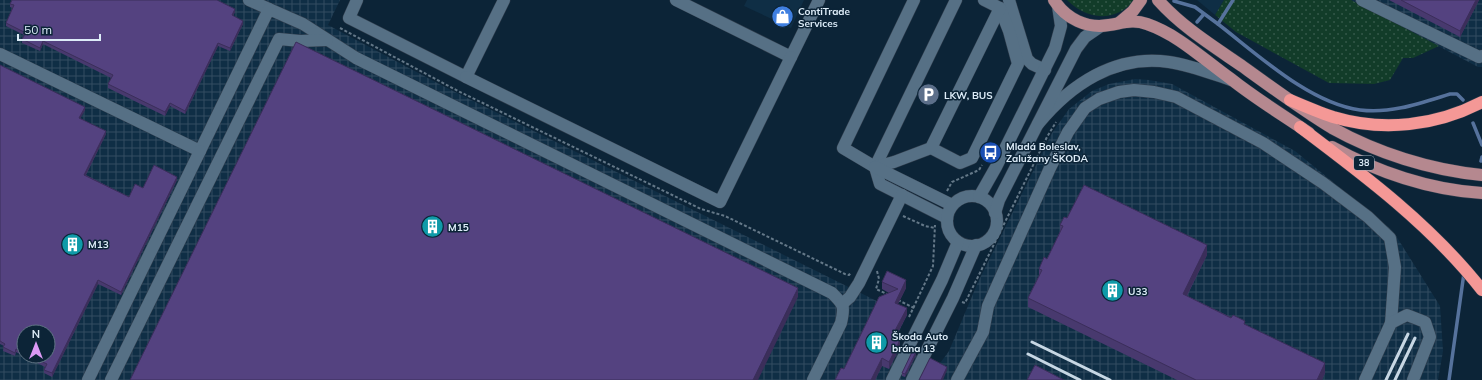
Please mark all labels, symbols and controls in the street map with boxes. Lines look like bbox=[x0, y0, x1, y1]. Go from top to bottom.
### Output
shop icon: ContiTrade Services bbox=[769, 4, 795, 30]
place label: ContiTrade Services bbox=[798, 5, 851, 30]
scale bar bbox=[18, 16, 100, 42]
text: 50 m bbox=[24, 22, 52, 37]
parking icon: LKW, BUS bbox=[915, 82, 941, 108]
place label: LKW, BUS bbox=[944, 89, 993, 102]
bus stop icon: Mladá Boleslav, Zalužany ŠKODA bbox=[978, 139, 1004, 165]
place label: Mladá Boleslav, Zalužany ŠKODA bbox=[1006, 140, 1088, 165]
road number: 38 bbox=[1354, 156, 1374, 170]
building icon: M15 bbox=[419, 214, 445, 240]
place label: M15 bbox=[448, 221, 469, 234]
building icon: M13 bbox=[60, 231, 86, 257]
place label: M13 bbox=[88, 238, 109, 251]
building icon: U33 bbox=[1099, 278, 1125, 304]
place label: U33 bbox=[1128, 285, 1147, 298]
north arrow bbox=[16, 324, 56, 364]
text: N bbox=[32, 327, 40, 341]
building icon: Škoda Auto brána 13 bbox=[864, 329, 890, 355]
place label: Škoda Auto brána 13 bbox=[892, 330, 948, 355]

